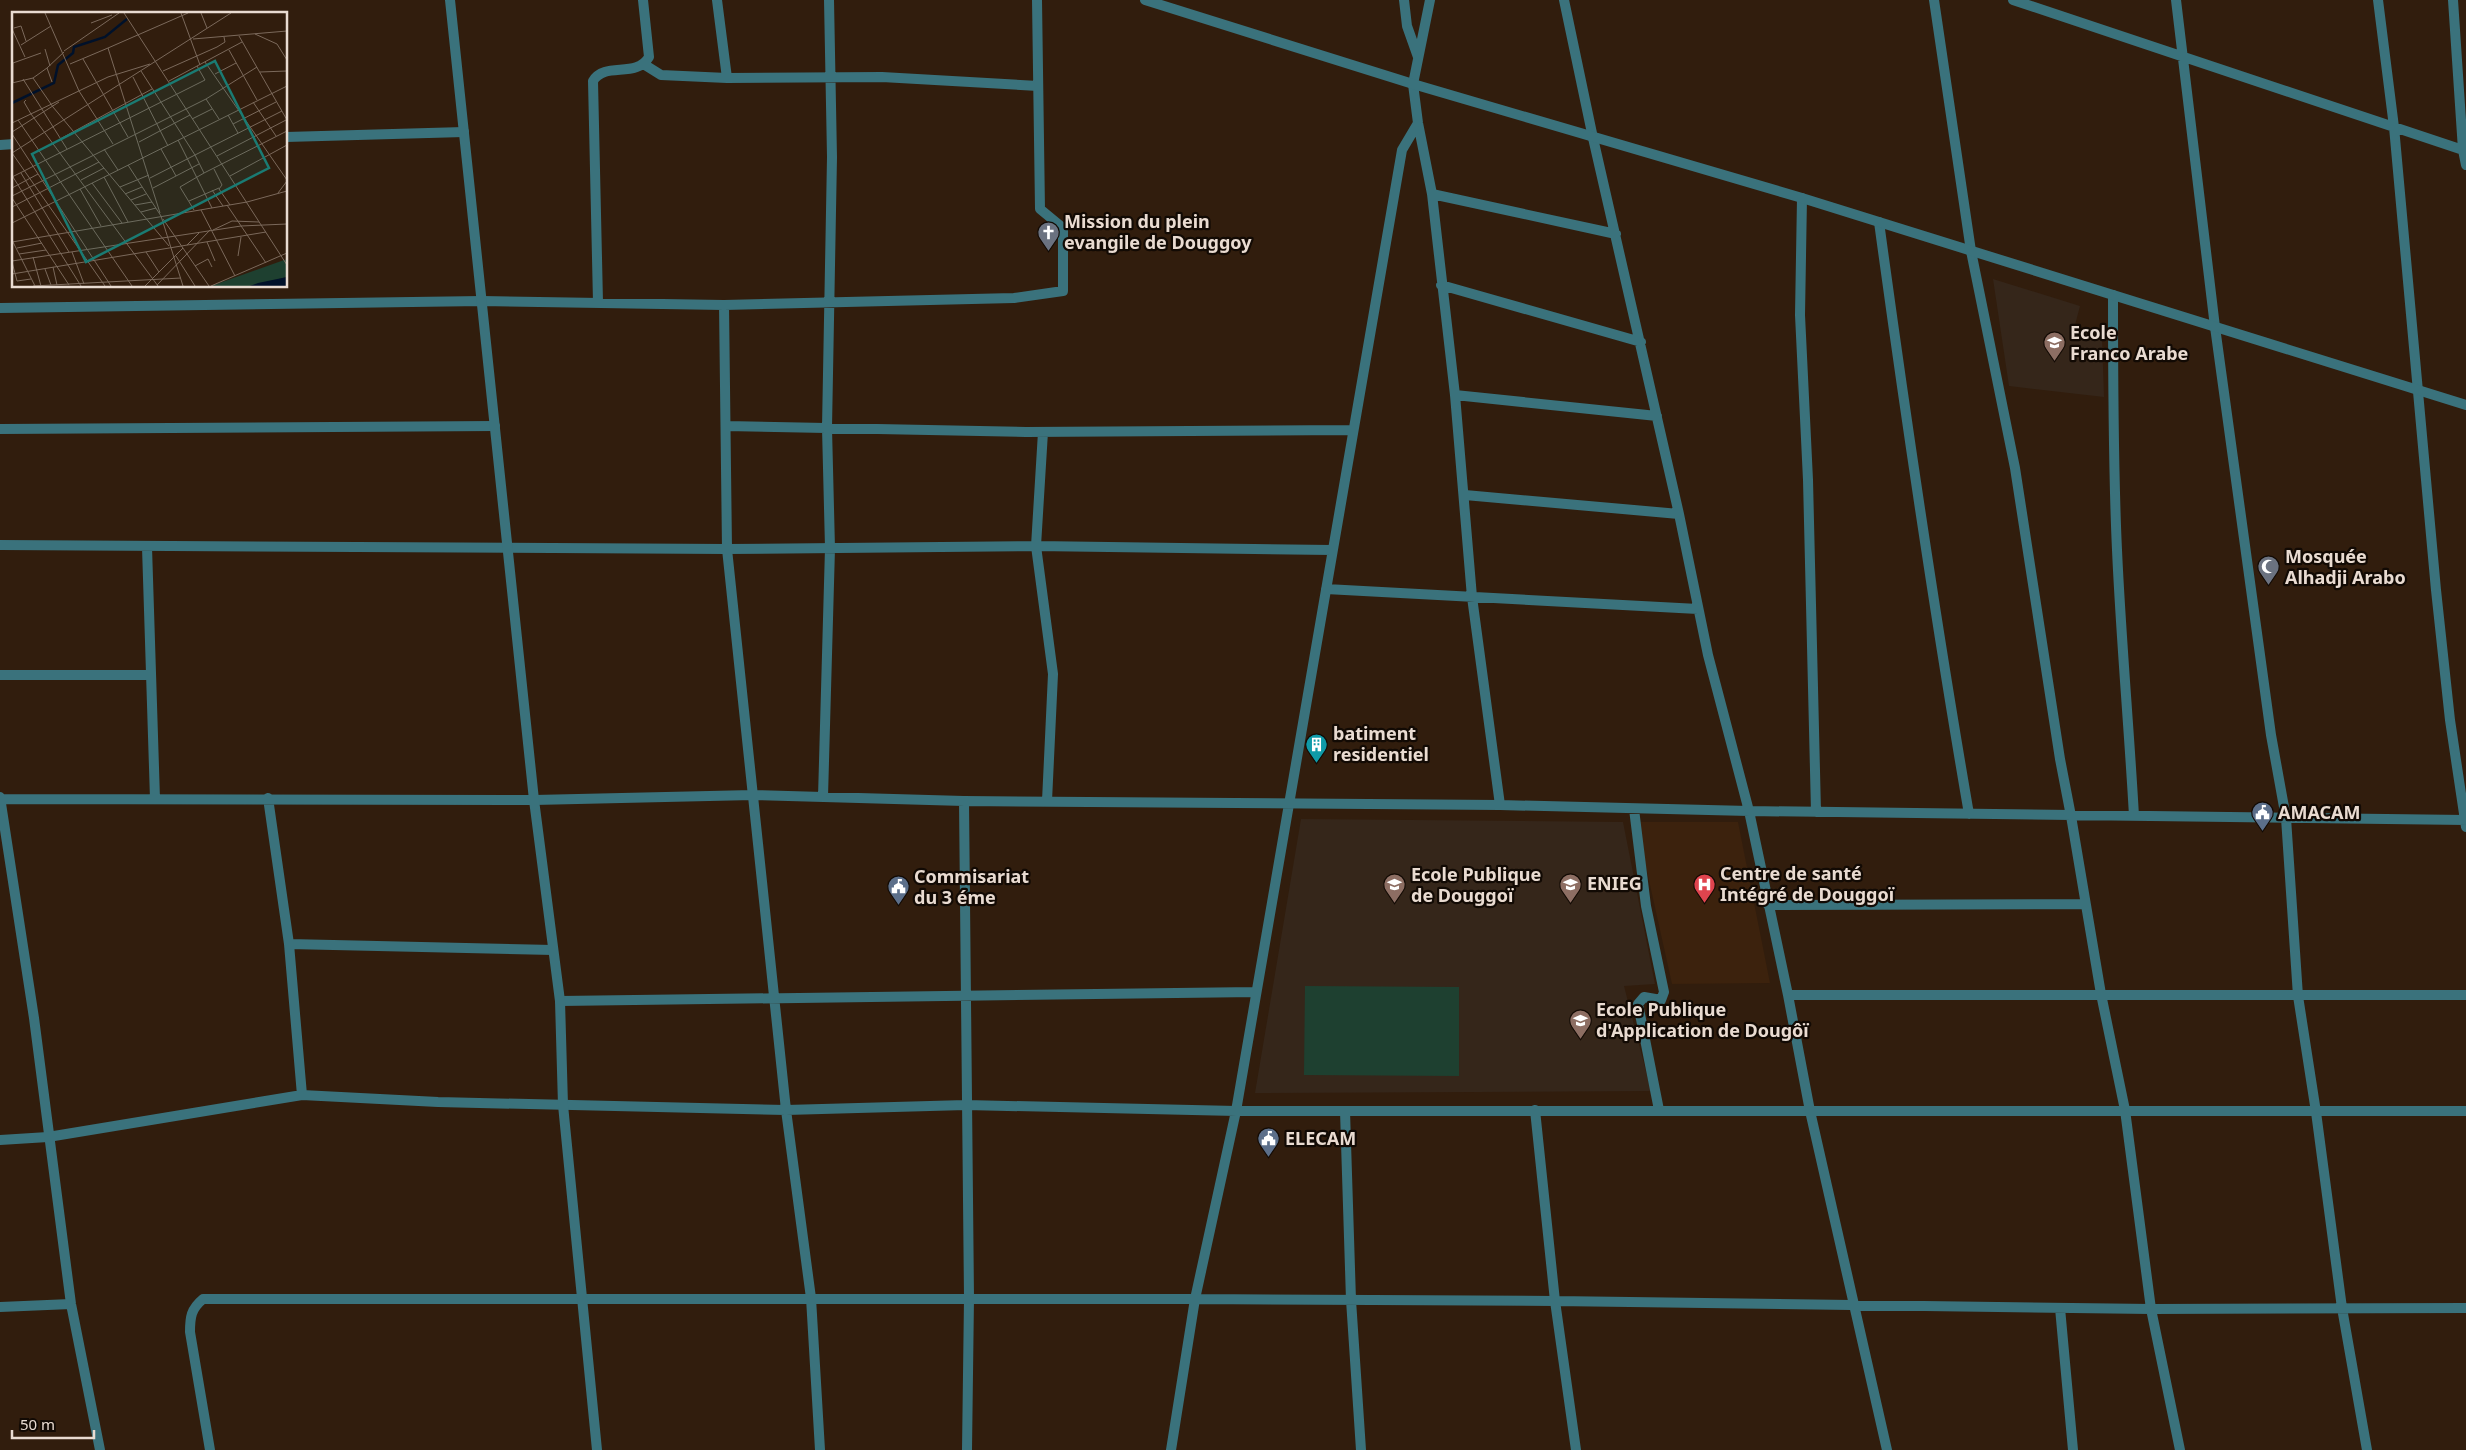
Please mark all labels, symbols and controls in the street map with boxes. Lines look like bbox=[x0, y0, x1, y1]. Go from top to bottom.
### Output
inset map bbox=[12, 12, 288, 288]
place label: Mission du plein evangile de Douggoy bbox=[1064, 209, 1252, 254]
church icon: Mission du plein evangile de Douggoy bbox=[1036, 220, 1060, 251]
place label: Ecole Franco Arabe bbox=[2070, 320, 2188, 365]
school or university icon: Ecole Franco Arabe bbox=[2042, 331, 2066, 362]
place label: Mosquée Alhadji Arabo bbox=[2285, 544, 2406, 589]
mosque icon: Mosquée Alhadji Arabo bbox=[2257, 555, 2281, 586]
place label: batiment residentiel bbox=[1333, 721, 1429, 766]
building icon: batiment residentiel bbox=[1305, 732, 1329, 763]
place label: AMACAM bbox=[2278, 800, 2361, 824]
public building icon: AMACAM bbox=[2250, 801, 2274, 832]
place label: Centre de santé Intégré de Douggoï bbox=[1720, 861, 1895, 906]
place label: Ecole Publique de Douggoï bbox=[1411, 862, 1541, 907]
place label: Commisariat du 3 éme bbox=[914, 864, 1029, 909]
place label: ENIEG bbox=[1587, 871, 1642, 895]
school or university icon: ENIEG bbox=[1559, 872, 1583, 903]
hospital icon: Centre de santé Intégré de Douggoï bbox=[1692, 872, 1716, 903]
school or university icon: Ecole Publique de Douggoï bbox=[1383, 873, 1407, 904]
public building icon: Commisariat du 3 éme bbox=[886, 875, 910, 906]
place label: Ecole Publique d'Application de Dougôï bbox=[1596, 997, 1809, 1042]
school or university icon: Ecole Publique d'Application de Dougôï bbox=[1568, 1008, 1592, 1039]
place label: ELECAM bbox=[1285, 1126, 1356, 1150]
public building icon: ELECAM bbox=[1257, 1127, 1281, 1158]
scale bar bbox=[12, 1408, 95, 1440]
text: 50 m bbox=[20, 1414, 55, 1434]

